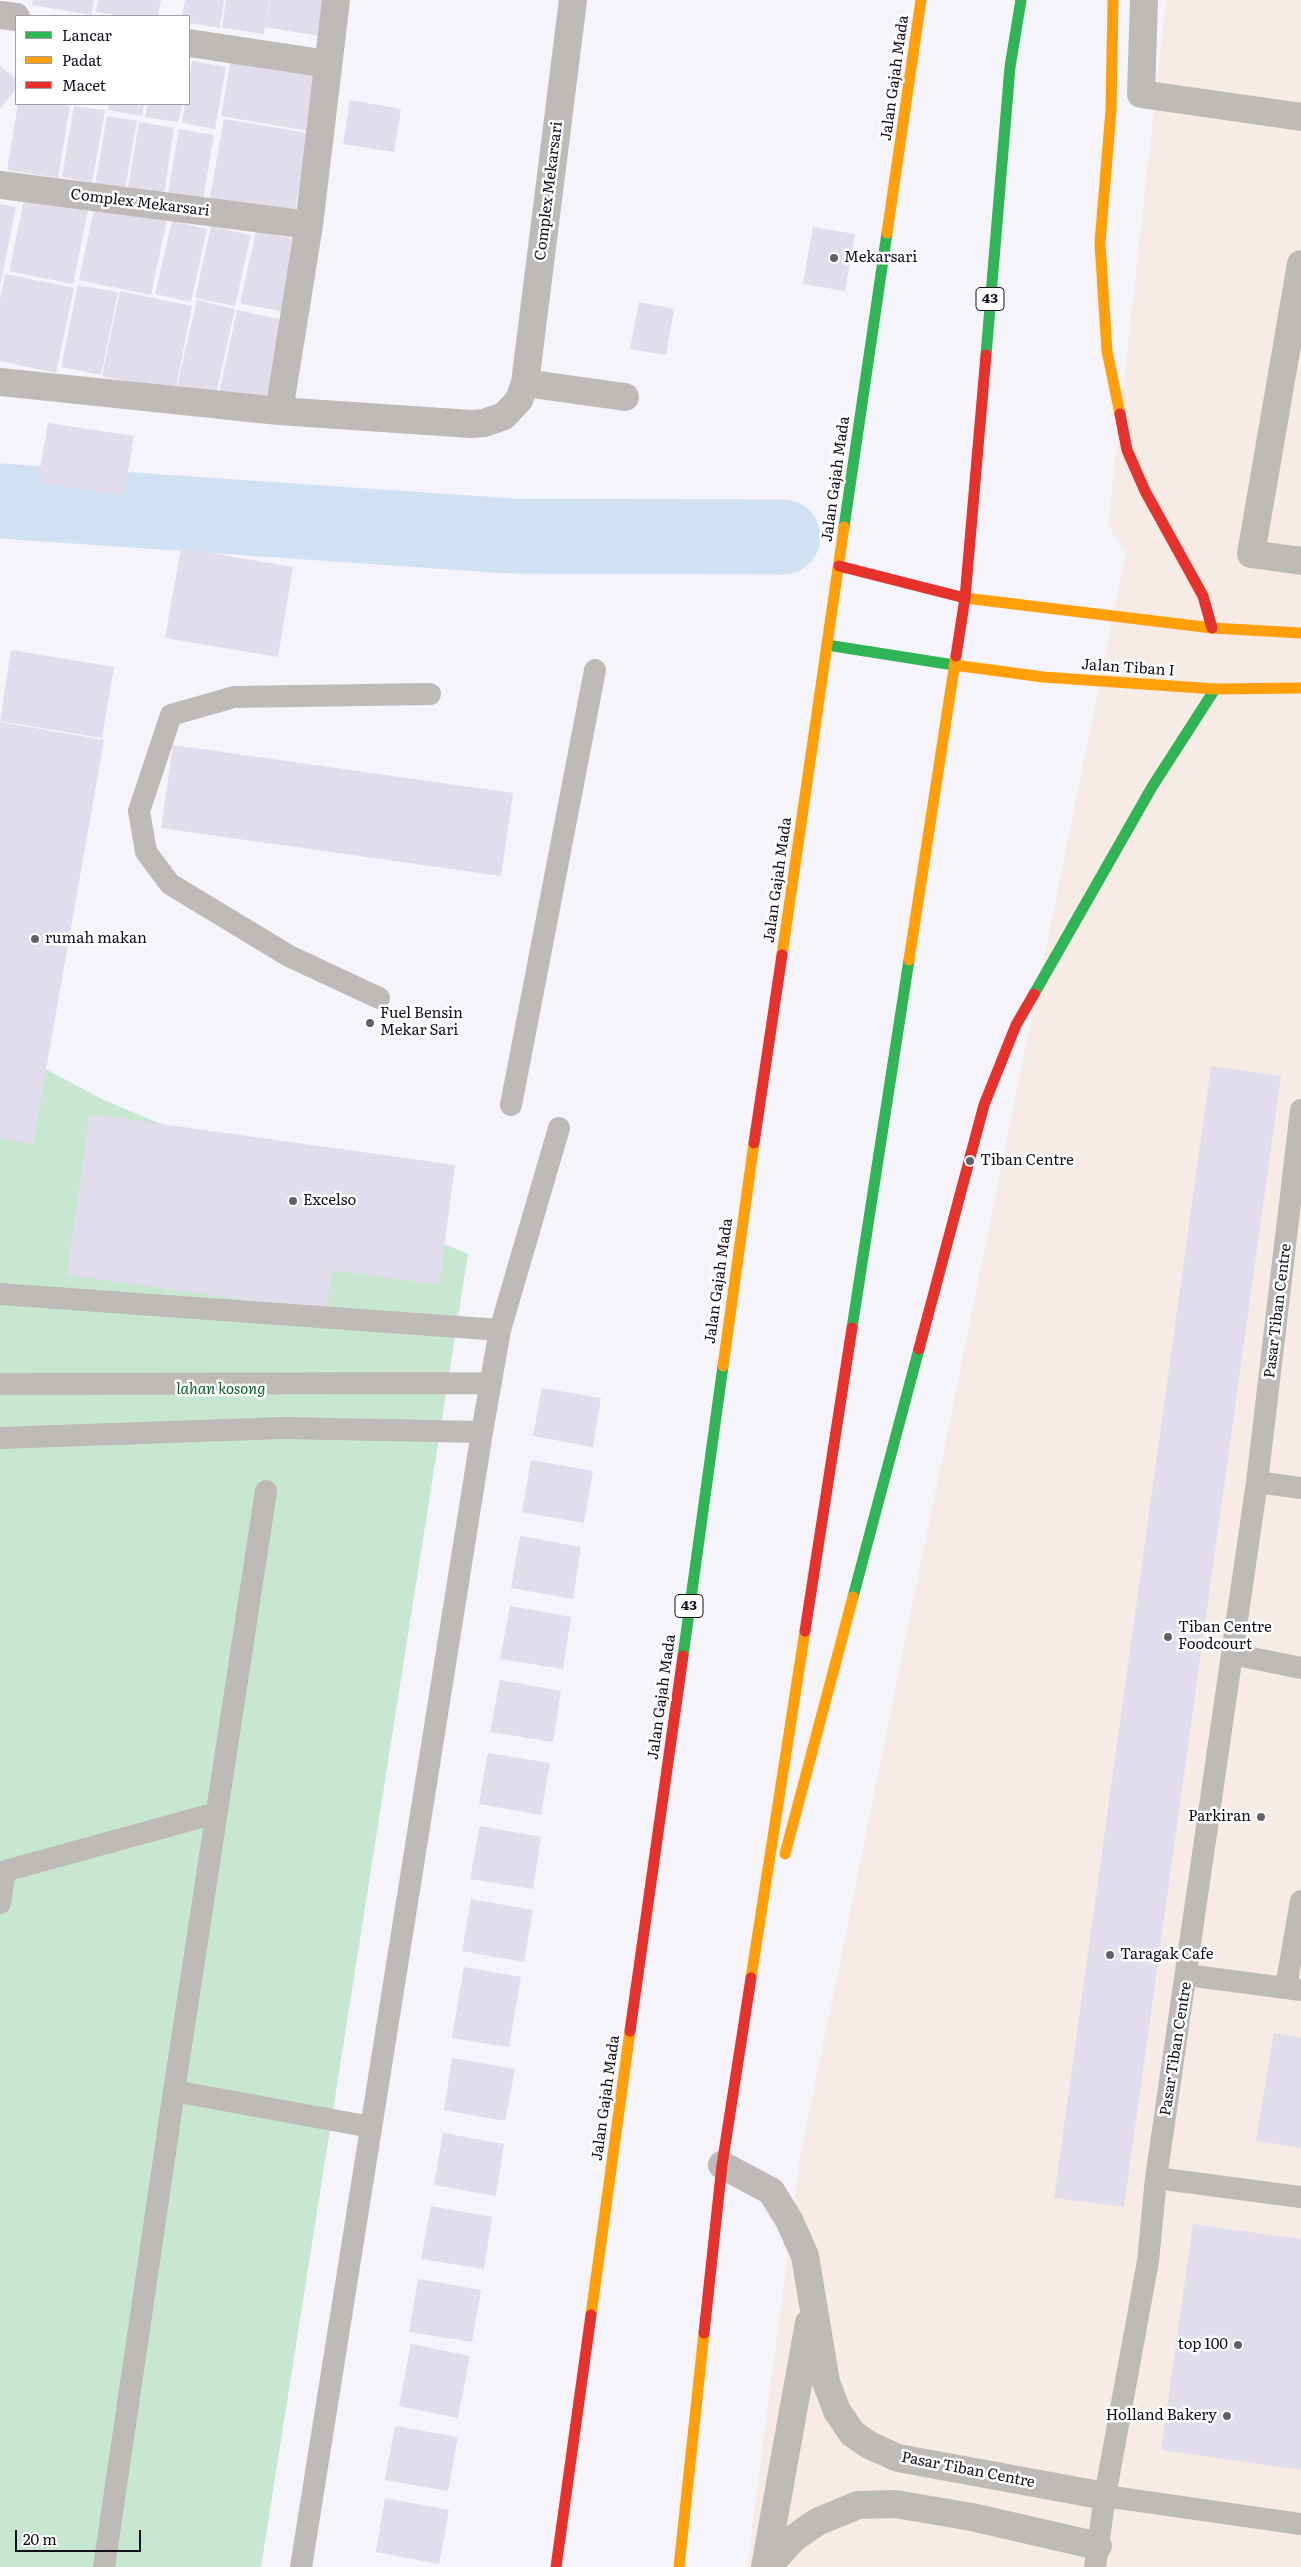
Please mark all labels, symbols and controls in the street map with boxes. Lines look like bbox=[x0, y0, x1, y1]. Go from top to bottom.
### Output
street label: Jalan Gajah Mada bbox=[877, 14, 913, 142]
legend bbox=[15, 15, 190, 105]
text: Lancar bbox=[62, 23, 112, 46]
text: Padat bbox=[62, 48, 102, 71]
text: Macet bbox=[62, 73, 106, 96]
street label: Complex Mekarsari bbox=[532, 120, 566, 262]
street label: Complex Mekarsari bbox=[69, 186, 211, 220]
place label: Mekarsari bbox=[844, 249, 917, 267]
marker: Mekarsari bbox=[828, 252, 840, 264]
road number: 43 bbox=[976, 288, 1004, 310]
street label: Jalan Gajah Mada bbox=[818, 415, 854, 543]
street label: Jalan Tiban I bbox=[1081, 656, 1175, 680]
street label: Jalan Gajah Mada bbox=[760, 816, 796, 944]
place label: rumah makan bbox=[45, 930, 147, 948]
marker: rumah makan bbox=[29, 933, 41, 945]
place label: Fuel Bensin Mekar Sari bbox=[380, 1005, 463, 1040]
marker: Fuel Bensin Mekar Sari bbox=[364, 1017, 376, 1029]
place label: Tiban Centre bbox=[980, 1152, 1074, 1170]
marker: Tiban Centre bbox=[964, 1155, 976, 1167]
place label: Excelso bbox=[303, 1192, 356, 1210]
marker: Excelso bbox=[287, 1195, 299, 1207]
street label: Jalan Gajah Mada bbox=[701, 1217, 737, 1345]
street label: Pasar Tiban Centre bbox=[1261, 1243, 1295, 1379]
park label: lahan kosong bbox=[176, 1381, 266, 1399]
road number: 43 bbox=[675, 1594, 703, 1618]
place label: Tiban Centre Foodcourt bbox=[1178, 1619, 1272, 1654]
marker: Tiban Centre Foodcourt bbox=[1162, 1631, 1174, 1643]
street label: Jalan Gajah Mada bbox=[644, 1633, 680, 1761]
place label: Parkiran bbox=[1188, 1808, 1251, 1826]
marker: Parkiran bbox=[1255, 1811, 1267, 1823]
place label: Taragak Cafe bbox=[1120, 1946, 1213, 1964]
marker: Taragak Cafe bbox=[1104, 1949, 1116, 1961]
street label: Pasar Tiban Centre bbox=[1157, 1981, 1195, 2117]
street label: Jalan Gajah Mada bbox=[588, 2034, 624, 2162]
place label: top 100 bbox=[1178, 2336, 1228, 2354]
marker: top 100 bbox=[1232, 2339, 1244, 2351]
place label: Holland Bakery bbox=[1106, 2407, 1217, 2425]
marker: Holland Bakery bbox=[1221, 2410, 1233, 2422]
street label: Pasar Tiban Centre bbox=[900, 2448, 1036, 2492]
scale bar bbox=[18, 2520, 144, 2552]
text: 20 m bbox=[23, 2527, 57, 2550]

